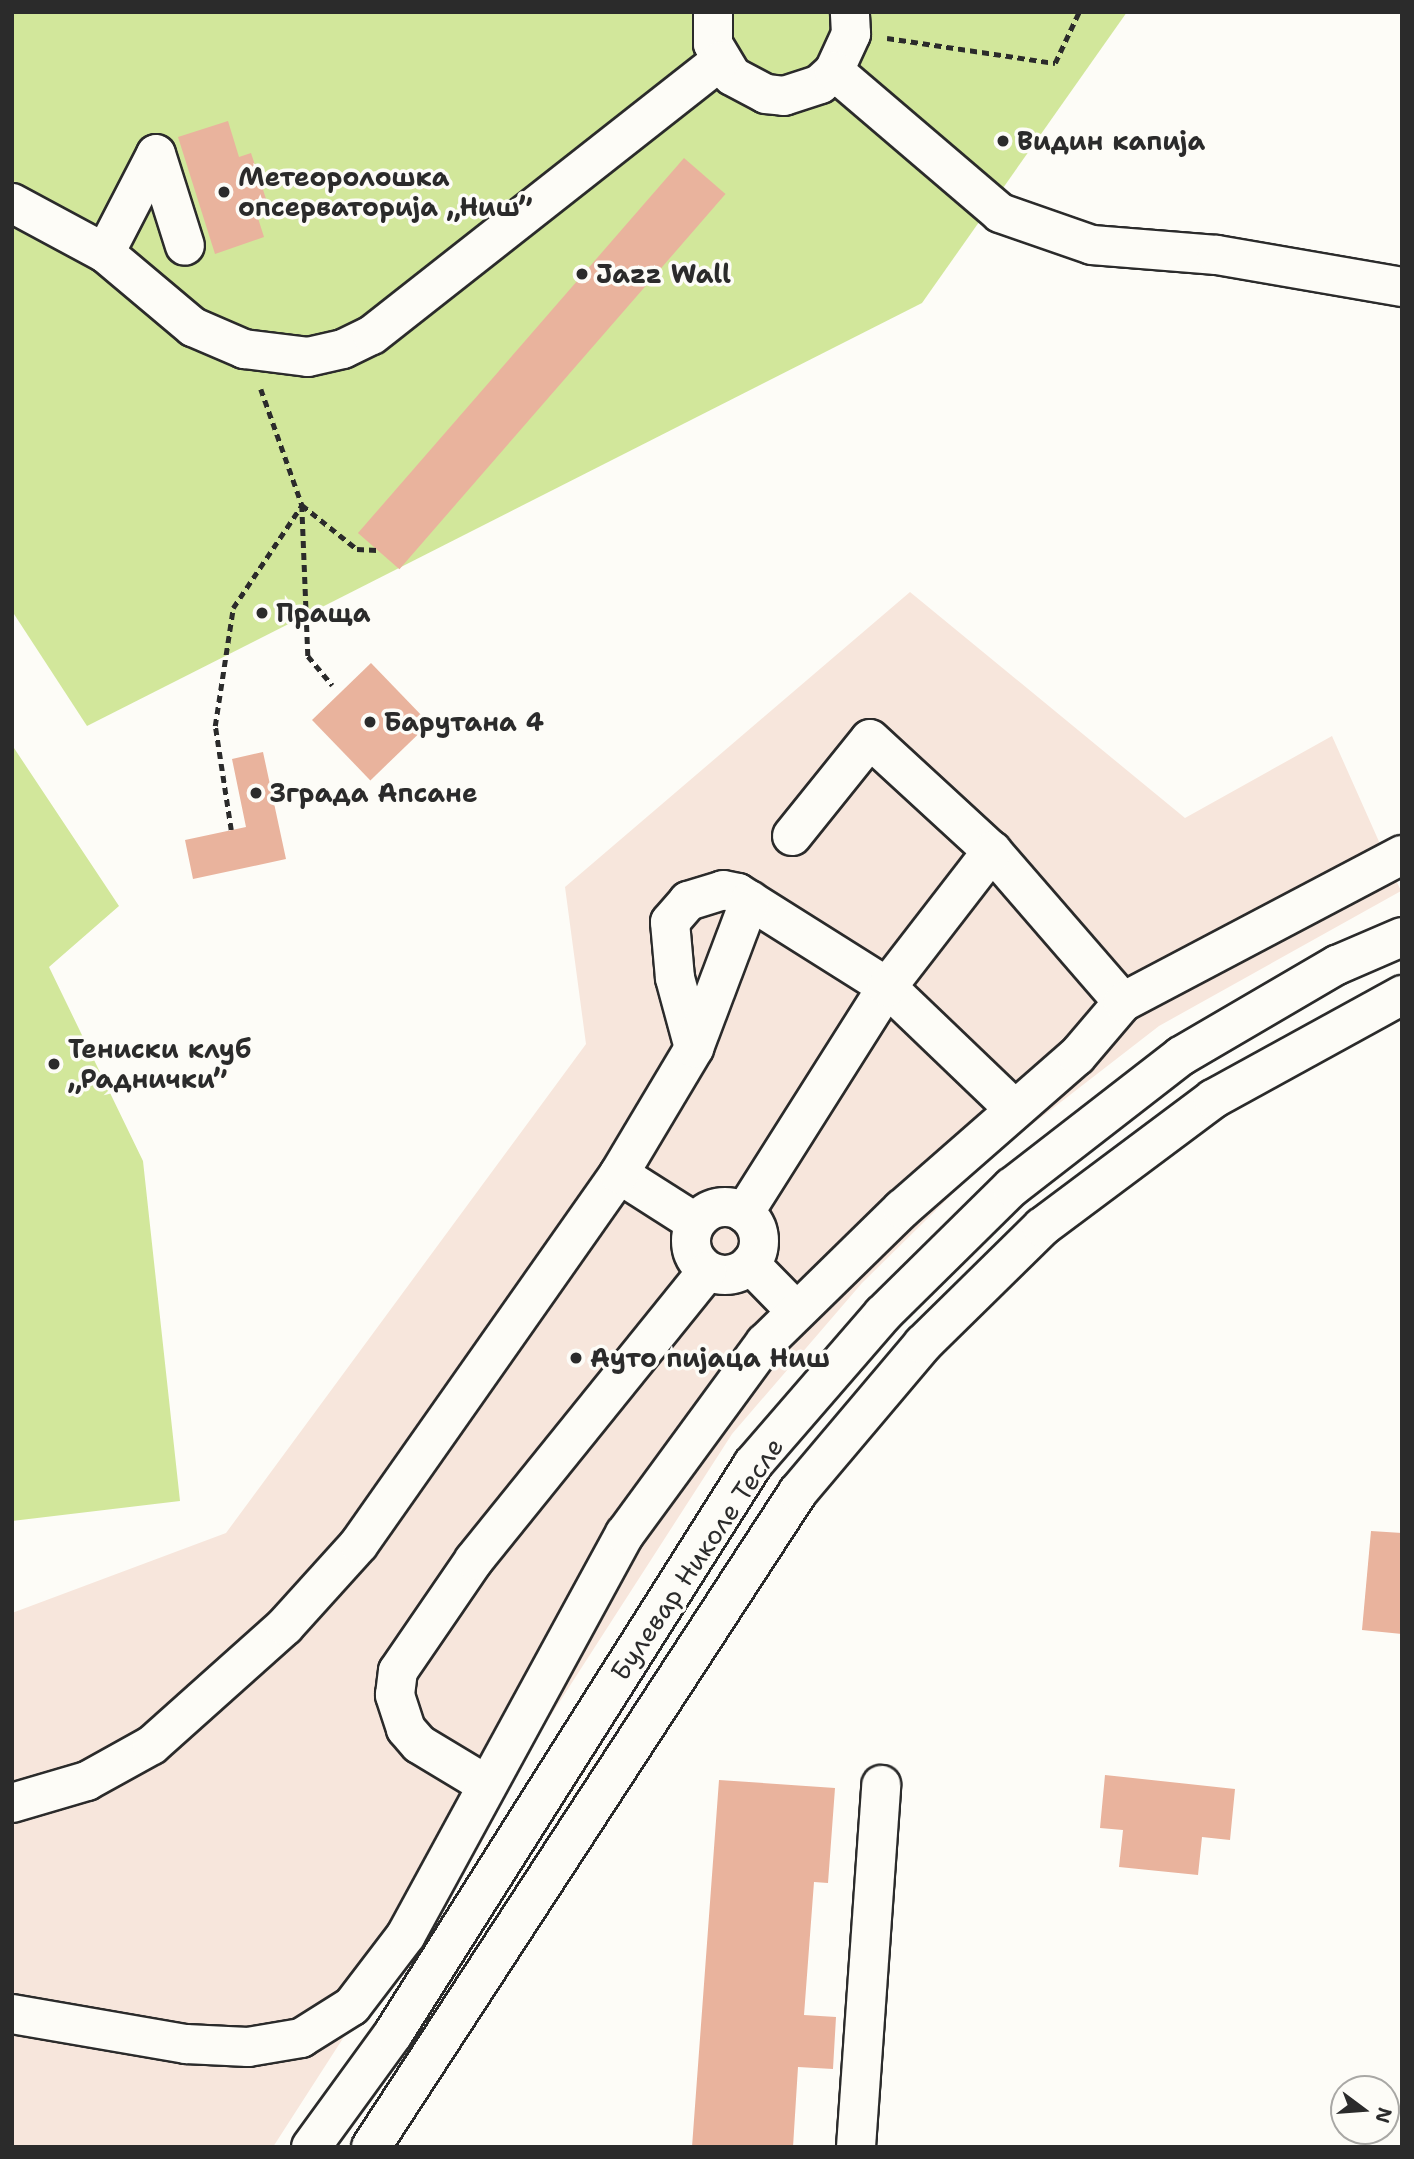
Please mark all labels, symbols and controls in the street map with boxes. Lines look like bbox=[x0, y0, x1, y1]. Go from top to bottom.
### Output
place label: Видин капија bbox=[1017, 125, 1205, 157]
marker: Видин капија bbox=[995, 133, 1011, 149]
place label: Метеоролошка опсерваторија „Ниш” bbox=[238, 161, 532, 222]
marker: Метеоролошка опсерваторија „Ниш” bbox=[216, 184, 232, 200]
place label: Jazz Wall bbox=[596, 258, 731, 290]
marker: Jazz Wall bbox=[574, 266, 590, 282]
place label: Праща bbox=[276, 597, 371, 629]
marker: Праща bbox=[254, 605, 270, 621]
place label: Барутана 4 bbox=[384, 706, 544, 738]
marker: Барутана 4 bbox=[362, 714, 378, 730]
place label: Зграда Апсане bbox=[270, 777, 478, 809]
marker: Зграда Апсане bbox=[248, 785, 264, 801]
place label: Тениски клуб „Раднички” bbox=[68, 1033, 251, 1094]
marker: Тениски клуб „Раднички” bbox=[46, 1056, 62, 1072]
place label: Ауто пијаца Ниш bbox=[590, 1342, 830, 1374]
marker: Ауто пијаца Ниш bbox=[568, 1350, 584, 1366]
street label: Булевар Николе Тесле bbox=[604, 1432, 790, 1686]
north arrow bbox=[1330, 2075, 1400, 2145]
text: N bbox=[1370, 2105, 1398, 2126]

